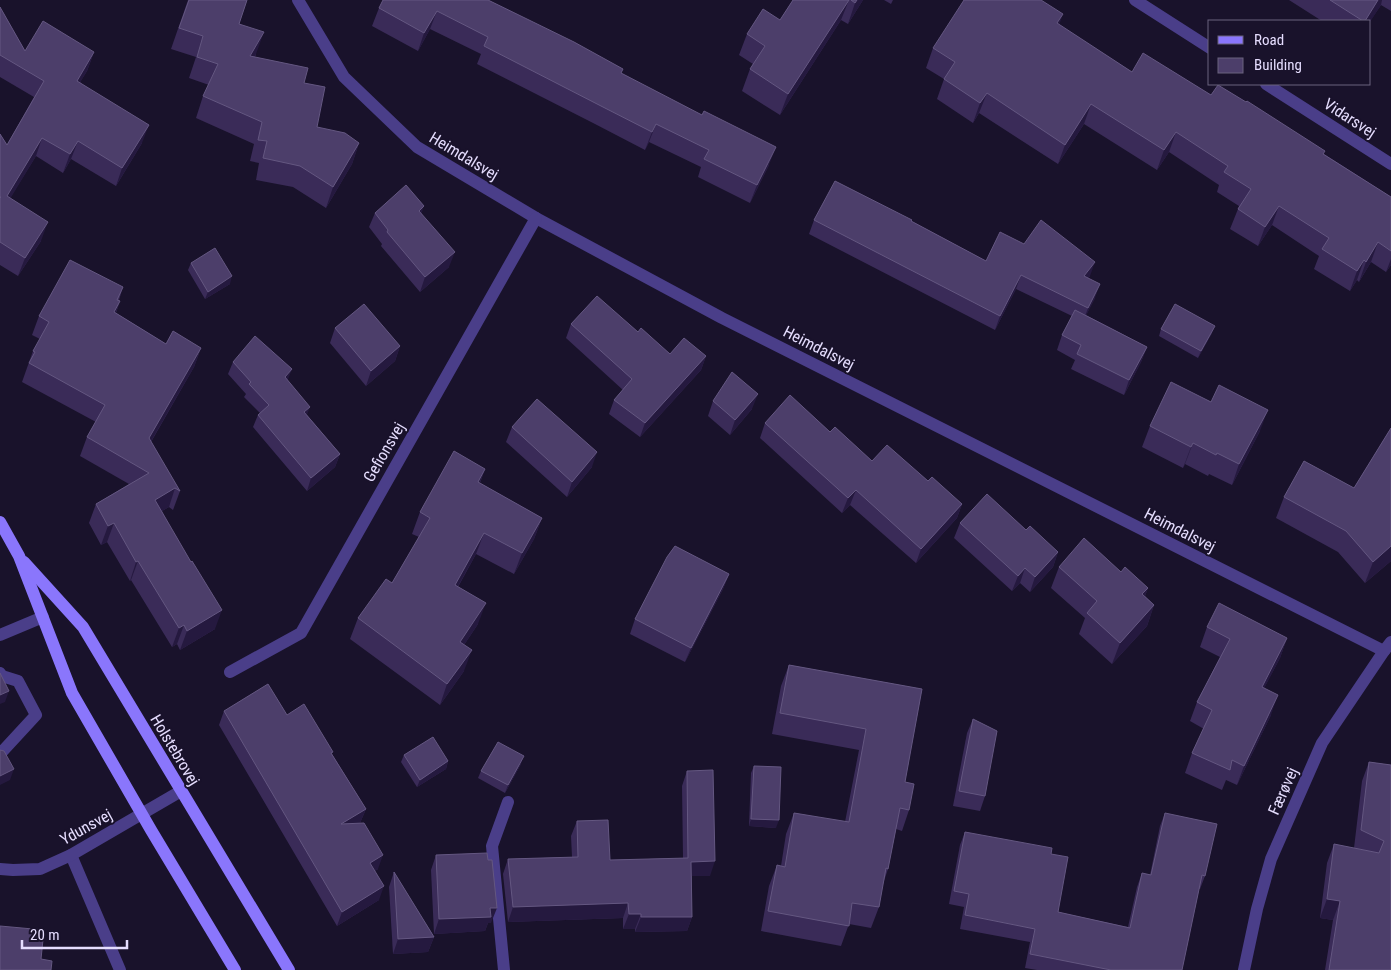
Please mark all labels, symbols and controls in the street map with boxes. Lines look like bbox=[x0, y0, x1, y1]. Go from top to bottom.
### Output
legend bbox=[1208, 20, 1371, 85]
text: Road bbox=[1254, 31, 1284, 49]
text: Building bbox=[1254, 56, 1302, 74]
street label: Vidarsvej bbox=[1320, 94, 1380, 142]
street label: Heimdalsvej bbox=[426, 128, 502, 184]
street label: Heimdalsvej bbox=[780, 322, 858, 374]
street label: Gefionsvej bbox=[359, 419, 409, 485]
street label: Heimdalsvej bbox=[1141, 504, 1219, 556]
street label: Holstebrovej bbox=[146, 711, 204, 789]
street label: Færøvej bbox=[1264, 764, 1302, 818]
street label: Ydunsvej bbox=[57, 805, 115, 849]
scale bar bbox=[22, 918, 128, 950]
text: 20 m bbox=[30, 926, 60, 944]

